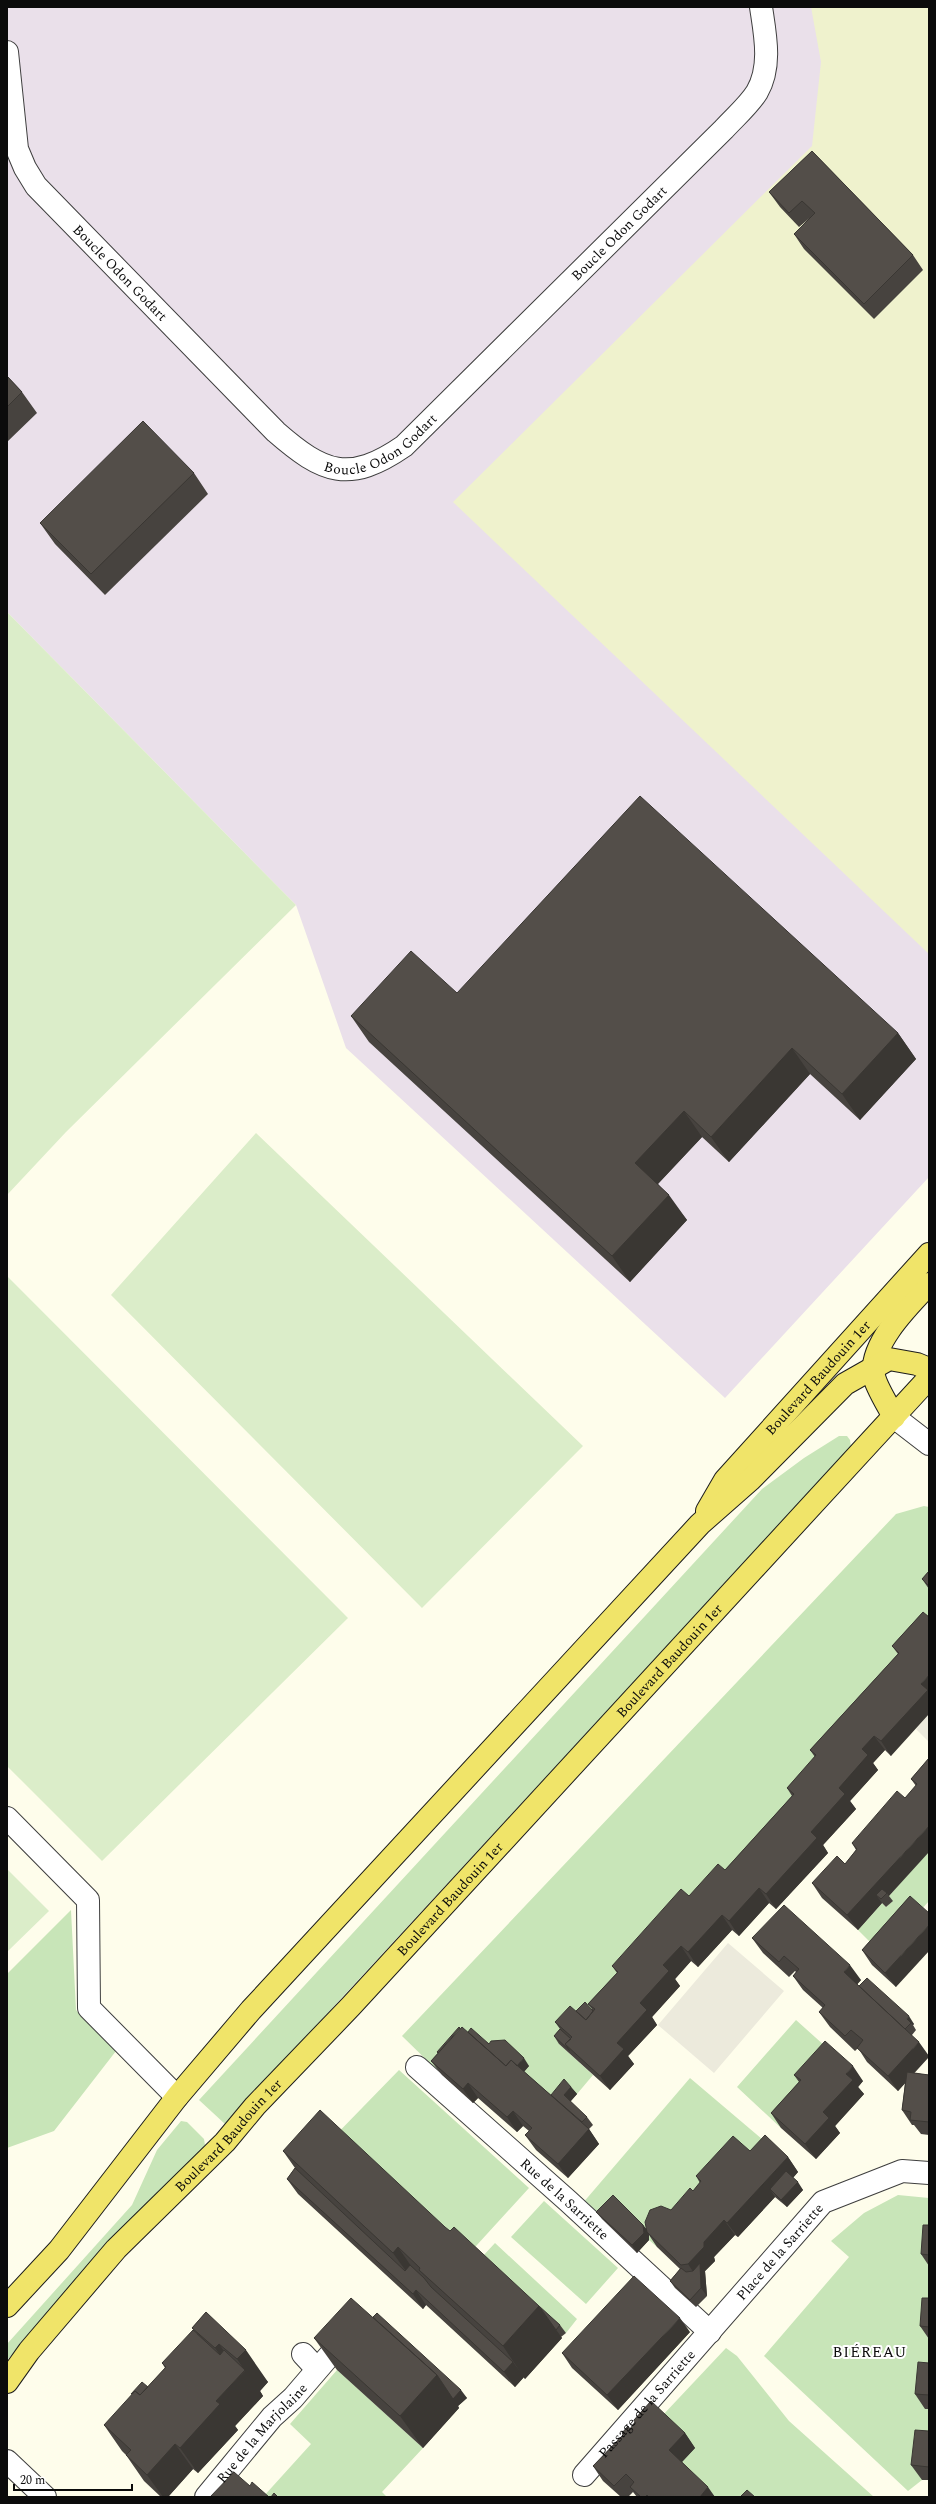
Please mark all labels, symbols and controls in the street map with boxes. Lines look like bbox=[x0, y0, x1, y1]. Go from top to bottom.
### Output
street label: Boucle Odon Godart bbox=[566, 181, 672, 286]
street label: Boucle Odon Godart bbox=[68, 219, 173, 326]
street label: Boucle Odon Godart bbox=[321, 409, 442, 480]
street label: Boulevard Baudouin 1er bbox=[760, 1315, 875, 1440]
street label: Boulevard Baudouin 1er bbox=[611, 1598, 727, 1722]
street label: Boulevard Baudouin 1er bbox=[392, 1837, 508, 1961]
street label: Boulevard Baudouin 1er bbox=[170, 2073, 287, 2197]
street label: Rue de la Sarriette bbox=[516, 2153, 614, 2245]
street label: Place de la Sarriette bbox=[731, 2198, 828, 2305]
district label: BIÉREAU bbox=[833, 2341, 907, 2364]
street label: Passage de la Sarriette bbox=[593, 2344, 700, 2462]
street label: Rue de la Marjolaine bbox=[211, 2378, 312, 2488]
scale bar bbox=[14, 2466, 132, 2492]
text: 20 m bbox=[20, 2471, 45, 2490]

